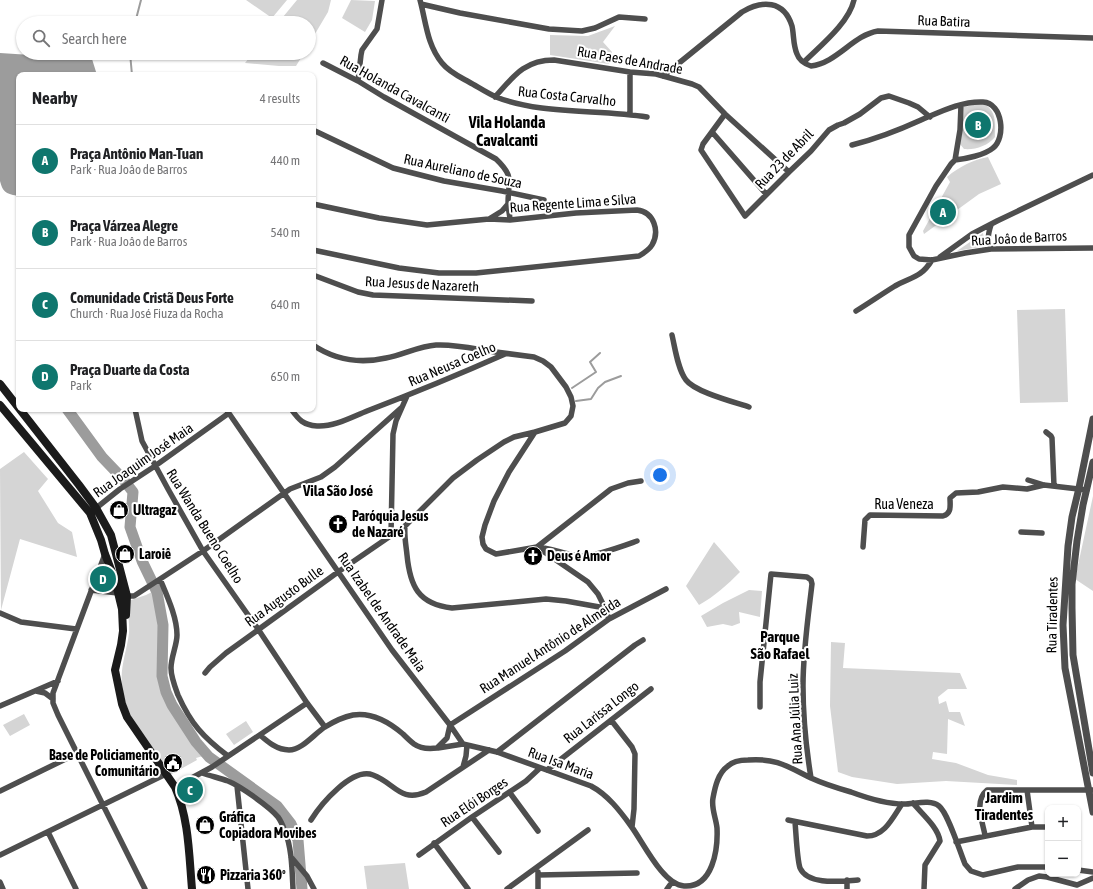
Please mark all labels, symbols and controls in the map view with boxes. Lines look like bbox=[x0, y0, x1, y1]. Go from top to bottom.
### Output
street label: Rua Batira bbox=[917, 12, 971, 30]
search box bbox=[16, 16, 316, 60]
icon: search bbox=[30, 27, 52, 49]
text: Search here bbox=[62, 30, 127, 47]
street label: Rua Paes de Andrade bbox=[576, 43, 684, 77]
street label: Rua Holanda Cavalcanti bbox=[337, 52, 453, 126]
street label: Rua Costa Carvalho bbox=[517, 83, 617, 109]
text: Nearby bbox=[32, 88, 78, 108]
text: 4 results bbox=[260, 91, 300, 106]
pin: B bbox=[965, 110, 991, 140]
district label: Vila Holanda Cavalcanti bbox=[468, 113, 545, 149]
street label: Rua 23 de Abril bbox=[752, 126, 817, 192]
text: Praça Antônio Man-Tuan bbox=[70, 145, 203, 162]
street label: Rua Aureliano de Souza bbox=[402, 151, 524, 191]
text: A bbox=[42, 153, 48, 168]
text: 440 m bbox=[271, 153, 300, 168]
text: Park · Rua Joâo de Barros bbox=[70, 162, 187, 177]
street label: Rua Regente Lima e Silva bbox=[509, 191, 637, 215]
pin: A bbox=[930, 197, 956, 227]
text: Praça Várzea Alegre bbox=[70, 217, 178, 234]
text: B bbox=[42, 225, 48, 240]
text: 540 m bbox=[271, 225, 300, 240]
street label: Rua Joâo de Barros bbox=[971, 227, 1067, 249]
text: Park · Rua Joâo de Barros bbox=[70, 234, 187, 249]
street label: Rua Jesus de Nazareth bbox=[365, 273, 479, 295]
text: Comunidade Cristã Deus Forte bbox=[70, 289, 234, 306]
text: C bbox=[42, 297, 48, 312]
text: 640 m bbox=[271, 297, 300, 312]
text: Church · Rua José Fiuza da Rocha bbox=[70, 306, 224, 321]
street label: Rua Neusa Coelho bbox=[406, 338, 498, 390]
text: Praça Duarte da Costa bbox=[70, 361, 190, 378]
text: D bbox=[41, 369, 49, 384]
text: 650 m bbox=[271, 369, 300, 384]
text: Park bbox=[70, 378, 92, 393]
street label: Rua Joaquim José Maia bbox=[90, 420, 196, 500]
your location bbox=[650, 465, 670, 485]
street label: Rua Wanda Bueno Coelho bbox=[163, 466, 247, 586]
district label: Vila São José bbox=[302, 482, 373, 499]
street label: Rua Veneza bbox=[874, 496, 934, 512]
shop icon: Ultragaz bbox=[108, 499, 130, 521]
place label: Ultragaz bbox=[133, 502, 177, 518]
place label: Paróquia Jesus de Nazaré bbox=[352, 508, 428, 540]
church icon: Paróquia Jesus de Nazaré bbox=[327, 513, 349, 535]
shop icon: Laroiê bbox=[114, 543, 136, 565]
church icon: Deus é Amor bbox=[522, 545, 544, 567]
place label: Laroiê bbox=[139, 546, 171, 562]
place label: Deus é Amor bbox=[547, 548, 612, 564]
street label: Rua Izabel de Andrade Maia bbox=[335, 549, 429, 675]
street label: Rua Augusto Bulle bbox=[242, 562, 326, 630]
pin: D bbox=[90, 564, 116, 594]
street label: Rua Tiradentes bbox=[1043, 577, 1061, 653]
street label: Rua Manuel Antônio de Almeida bbox=[477, 593, 623, 697]
district label: Parque São Rafael bbox=[751, 628, 810, 662]
street label: Rua Ana Júlia Luiz bbox=[785, 673, 805, 765]
street label: Rua Larissa Longo bbox=[560, 678, 642, 746]
street label: Rua Isa Maria bbox=[526, 744, 596, 782]
place label: Base de Policiamento Comunitário bbox=[49, 747, 159, 779]
public building icon: Base de Policiamento Comunitário bbox=[162, 752, 184, 774]
street label: Rua Elói Borges bbox=[437, 774, 511, 830]
pin: C bbox=[177, 775, 203, 805]
district label: Jardim Tiradentes bbox=[975, 789, 1034, 823]
map controls bbox=[1045, 805, 1081, 877]
button: + bbox=[1045, 805, 1081, 841]
place label: Gráfica Copiadora Movibes bbox=[219, 809, 317, 841]
shop icon: Gráfica Copiadora Movibes bbox=[194, 814, 216, 836]
button: − bbox=[1045, 841, 1081, 877]
restaurant icon: Pizzaria 360º bbox=[195, 864, 217, 886]
place label: Pizzaria 360º bbox=[220, 867, 286, 883]

